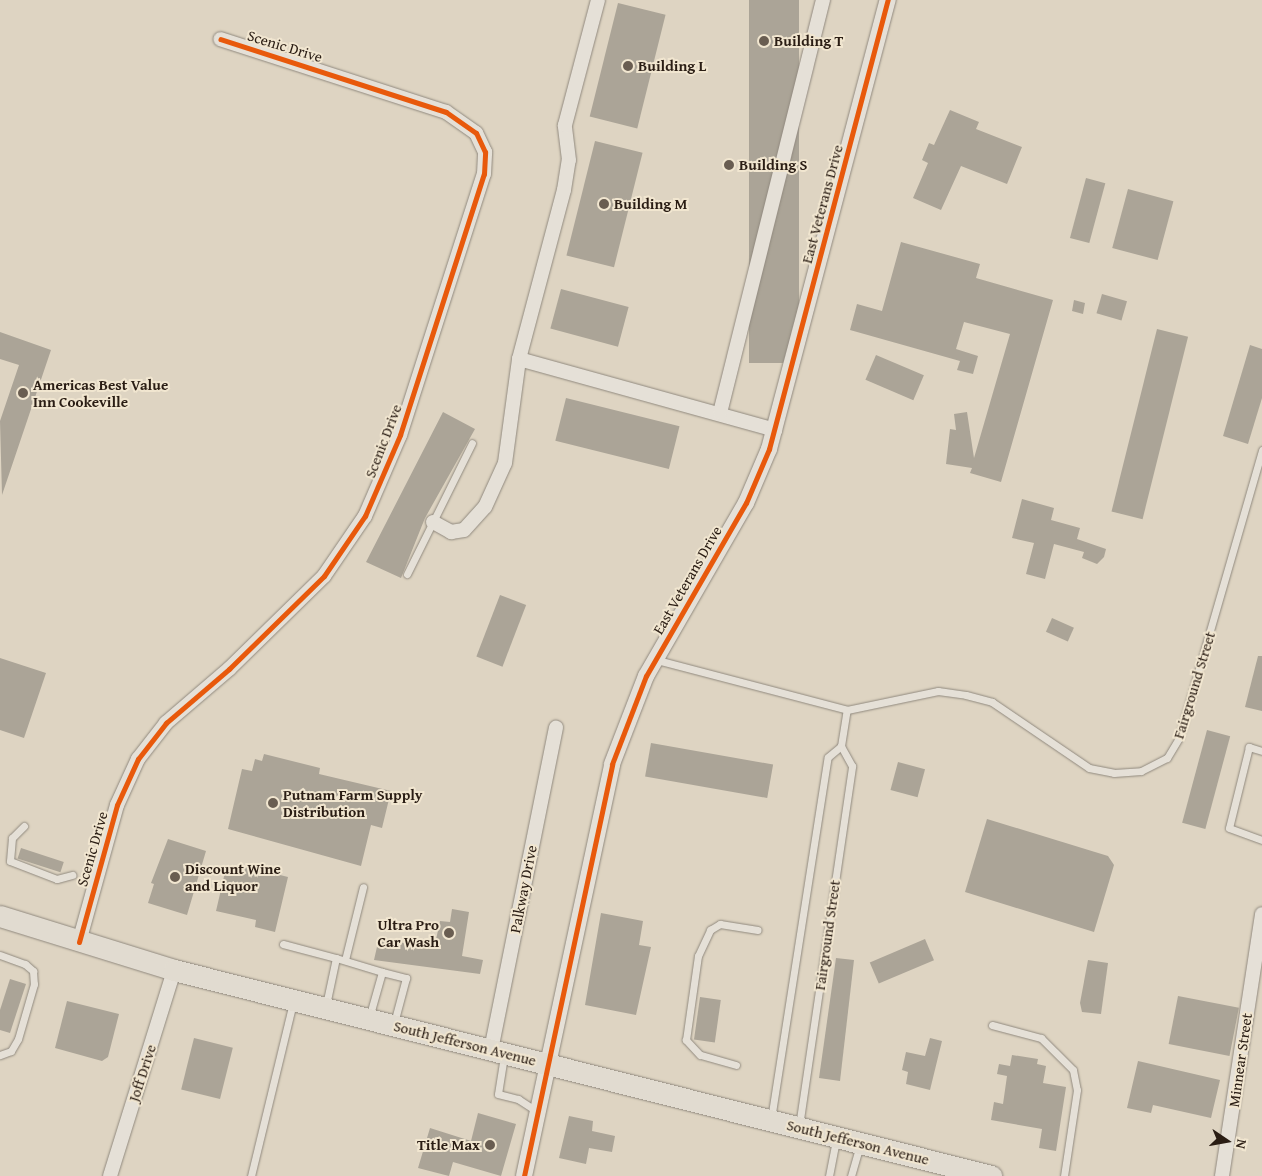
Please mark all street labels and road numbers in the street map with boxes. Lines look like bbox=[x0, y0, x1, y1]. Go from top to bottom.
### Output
street label: Scenic Drive bbox=[245, 26, 325, 66]
street label: East Veterans Drive bbox=[798, 143, 846, 265]
street label: Scenic Drive bbox=[361, 402, 405, 480]
street label: East Veterans Drive bbox=[649, 523, 725, 637]
street label: Fairground Street bbox=[1169, 629, 1219, 741]
street label: Scenic Drive bbox=[73, 809, 111, 889]
street label: Palkway Drive bbox=[506, 844, 540, 934]
street label: Fairground Street bbox=[810, 879, 844, 991]
street label: Minnear Street bbox=[1224, 1012, 1256, 1108]
street label: South Jefferson Avenue bbox=[392, 1017, 538, 1069]
street label: Joff Drive bbox=[124, 1042, 160, 1104]
street label: South Jefferson Avenue bbox=[785, 1116, 931, 1168]

